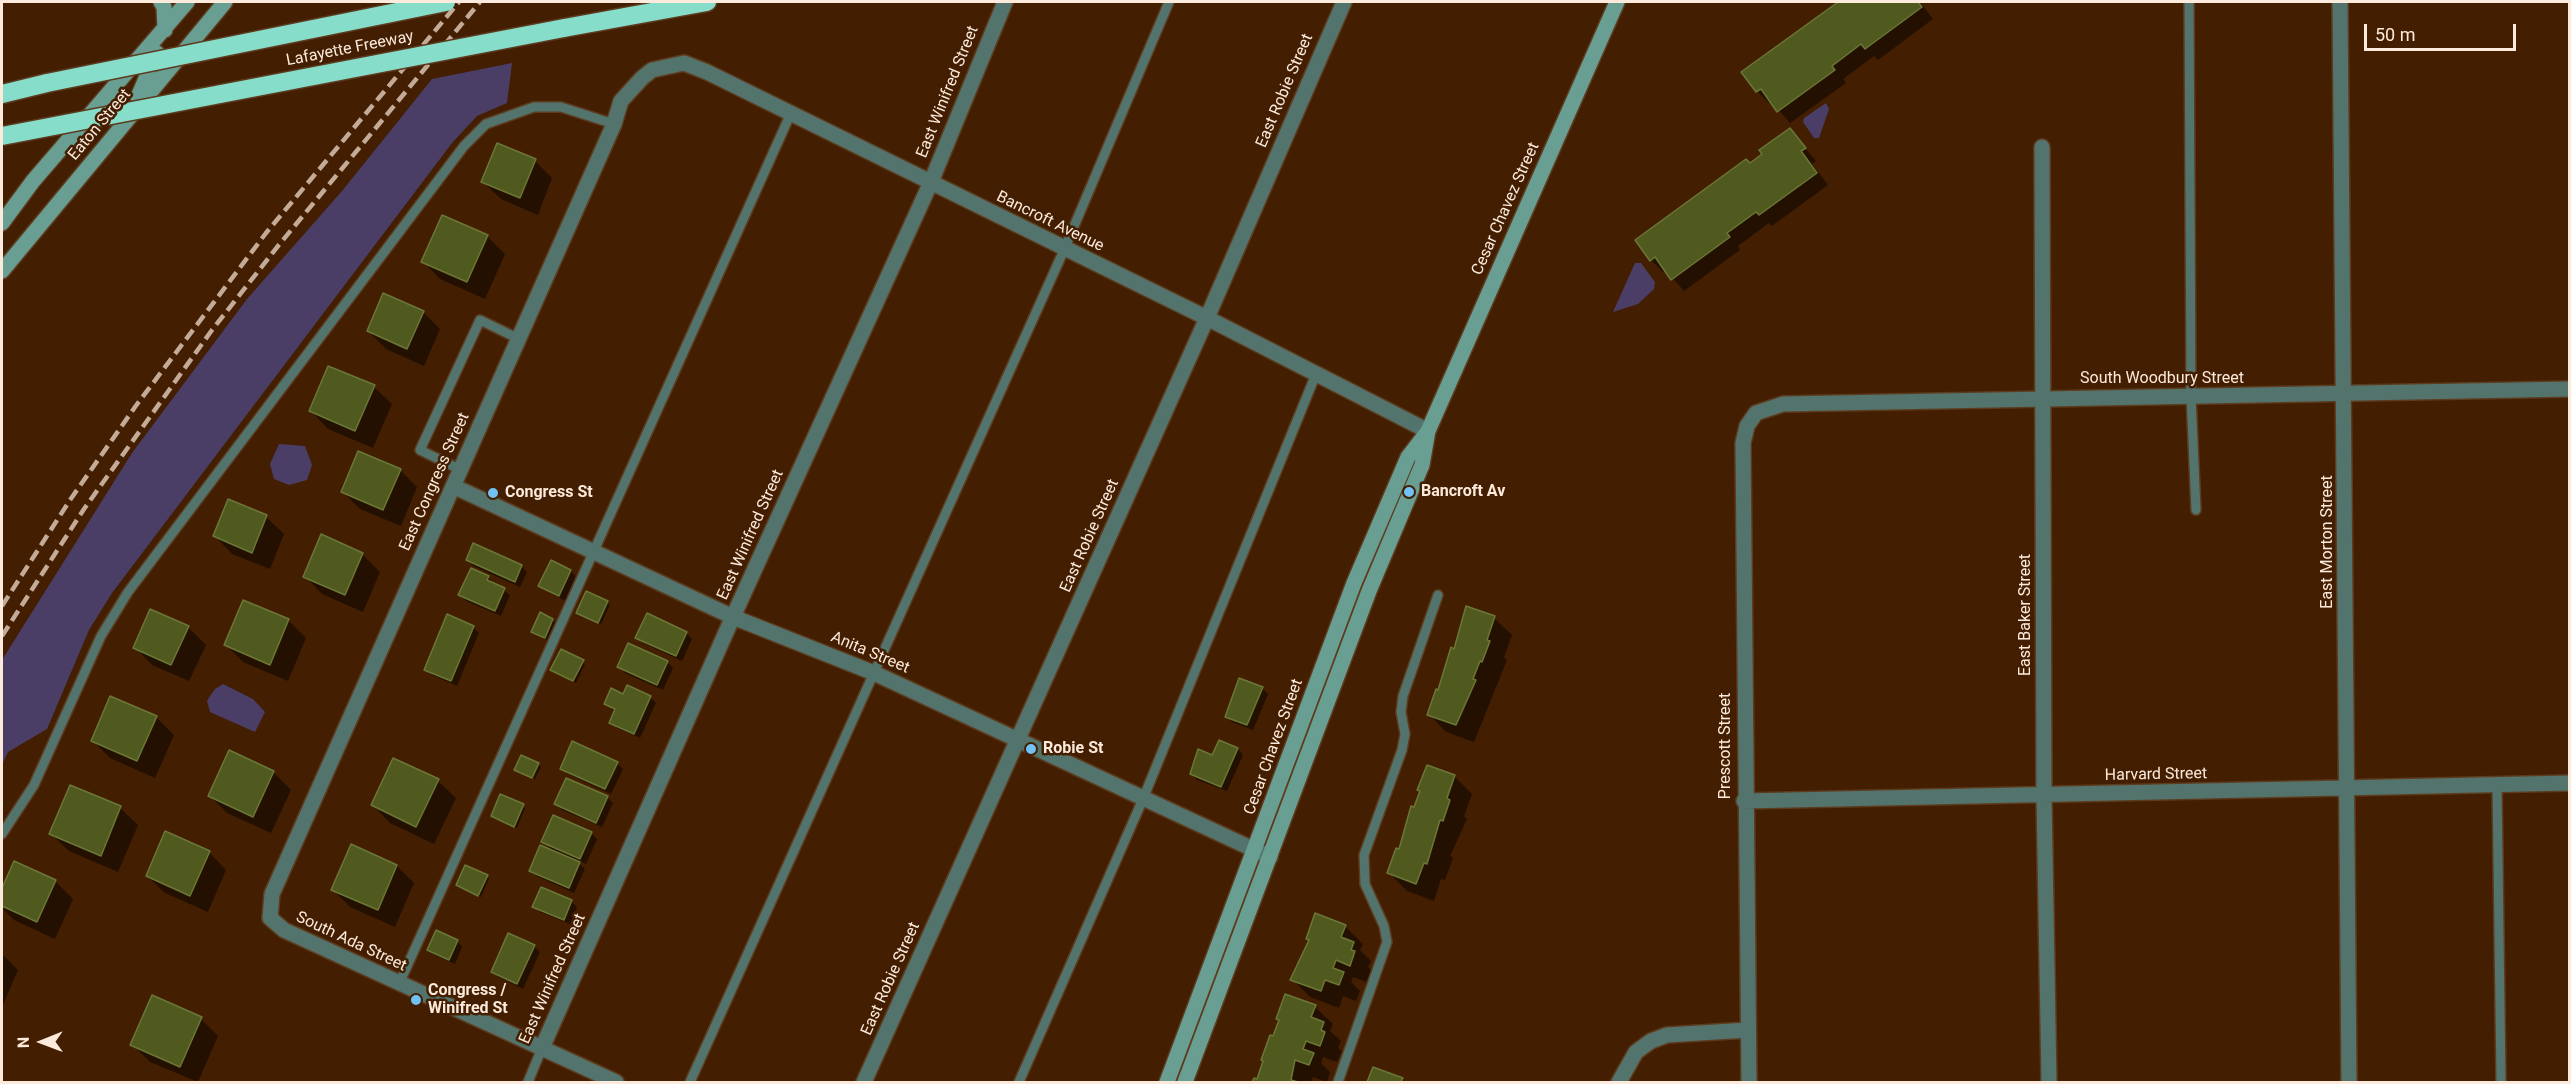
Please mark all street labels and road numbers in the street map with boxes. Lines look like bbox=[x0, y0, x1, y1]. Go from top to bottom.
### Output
street label: East Winifred Street bbox=[913, 23, 983, 161]
street label: Lafayette Freeway bbox=[285, 27, 415, 71]
street label: East Robie Street bbox=[1252, 31, 1318, 151]
street label: Eaton Street bbox=[65, 86, 135, 164]
street label: Cesar Chavez Street bbox=[1468, 140, 1544, 278]
street label: Bancroft Avenue bbox=[993, 188, 1107, 256]
street label: South Woodbury Street bbox=[2080, 369, 2244, 389]
street label: East Congress Street bbox=[396, 410, 474, 554]
street label: East Winifred Street bbox=[714, 467, 788, 603]
street label: East Morton Street bbox=[2318, 475, 2338, 609]
street label: East Robie Street bbox=[1056, 476, 1124, 596]
street label: East Baker Street bbox=[2016, 554, 2036, 676]
street label: Anita Street bbox=[828, 628, 912, 678]
street label: Cesar Chavez Street bbox=[1240, 676, 1308, 818]
street label: Prescott Street bbox=[1716, 693, 1736, 799]
street label: Harvard Street bbox=[2105, 765, 2207, 785]
street label: South Ada Street bbox=[293, 908, 409, 976]
street label: East Winifred Street bbox=[516, 911, 590, 1047]
street label: East Robie Street bbox=[857, 919, 925, 1039]

